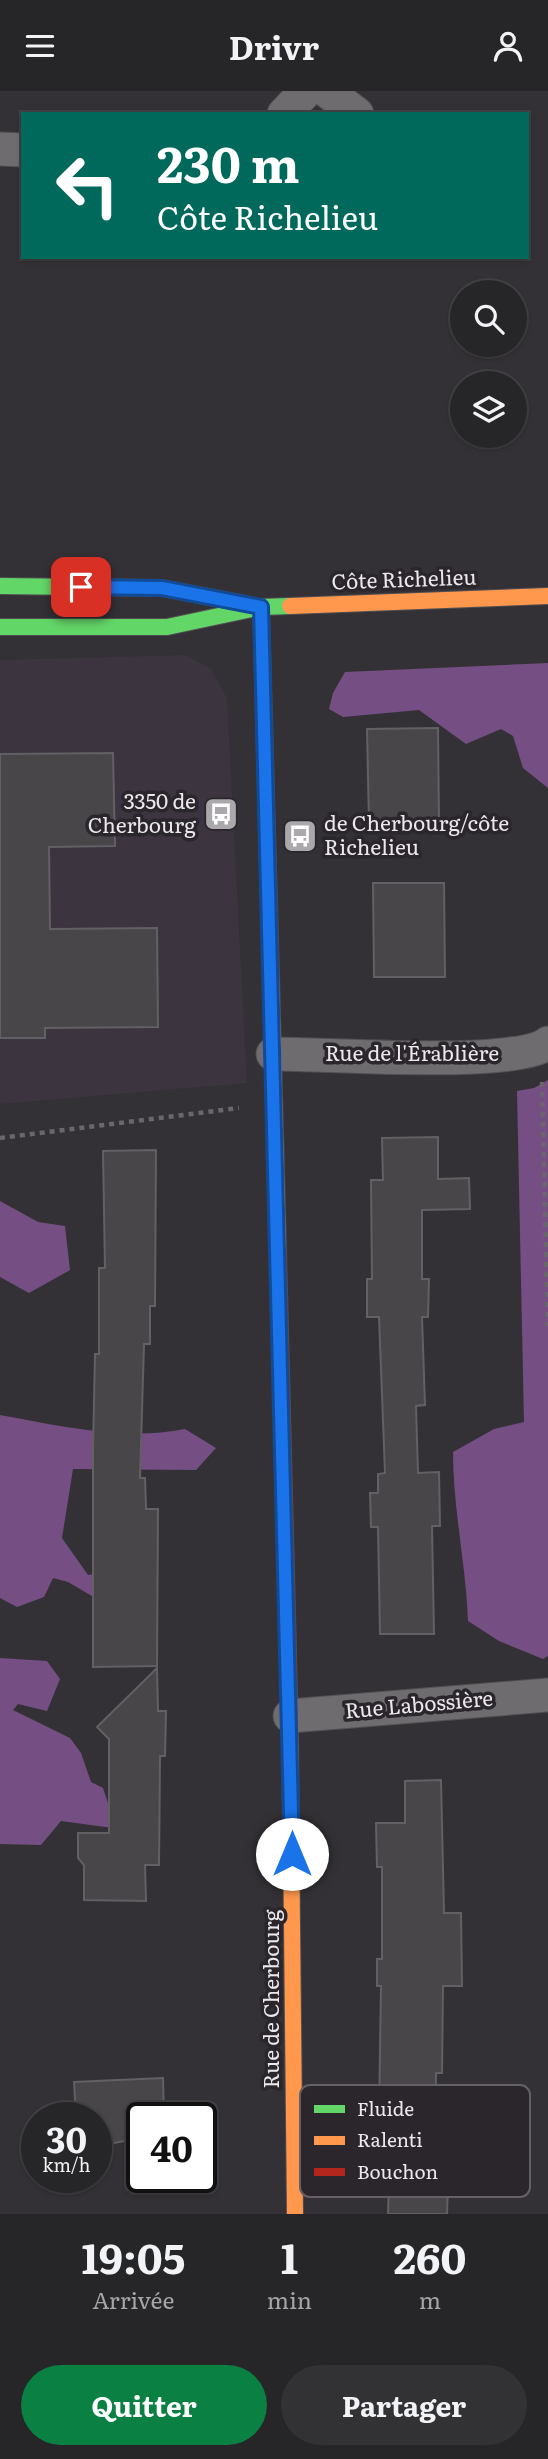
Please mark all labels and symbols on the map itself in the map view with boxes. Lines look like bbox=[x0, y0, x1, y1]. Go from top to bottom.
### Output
pin bbox=[51, 557, 111, 617]
street label: Côte Richelieu bbox=[331, 559, 477, 596]
place label: 3350 de Cherbourg bbox=[88, 784, 196, 839]
bus stop icon: 3350 de Cherbourg bbox=[202, 795, 240, 833]
place label: de Cherbourg/côte Richelieu bbox=[324, 806, 509, 861]
bus stop icon: de Cherbourg/côte Richelieu bbox=[281, 817, 319, 855]
street label: Rue de l'Érablière bbox=[325, 1036, 499, 1067]
street label: Rue Labossière bbox=[343, 1681, 494, 1724]
position arrow bbox=[255, 1817, 329, 1891]
street label: Rue de Cherbourg bbox=[254, 1909, 285, 2088]
legend bbox=[300, 2085, 530, 2197]
text: Fluide bbox=[357, 2094, 414, 2122]
speed limit sign: 40 bbox=[126, 2102, 217, 2193]
text: Ralenti bbox=[357, 2125, 423, 2153]
text: Bouchon bbox=[357, 2157, 438, 2185]

